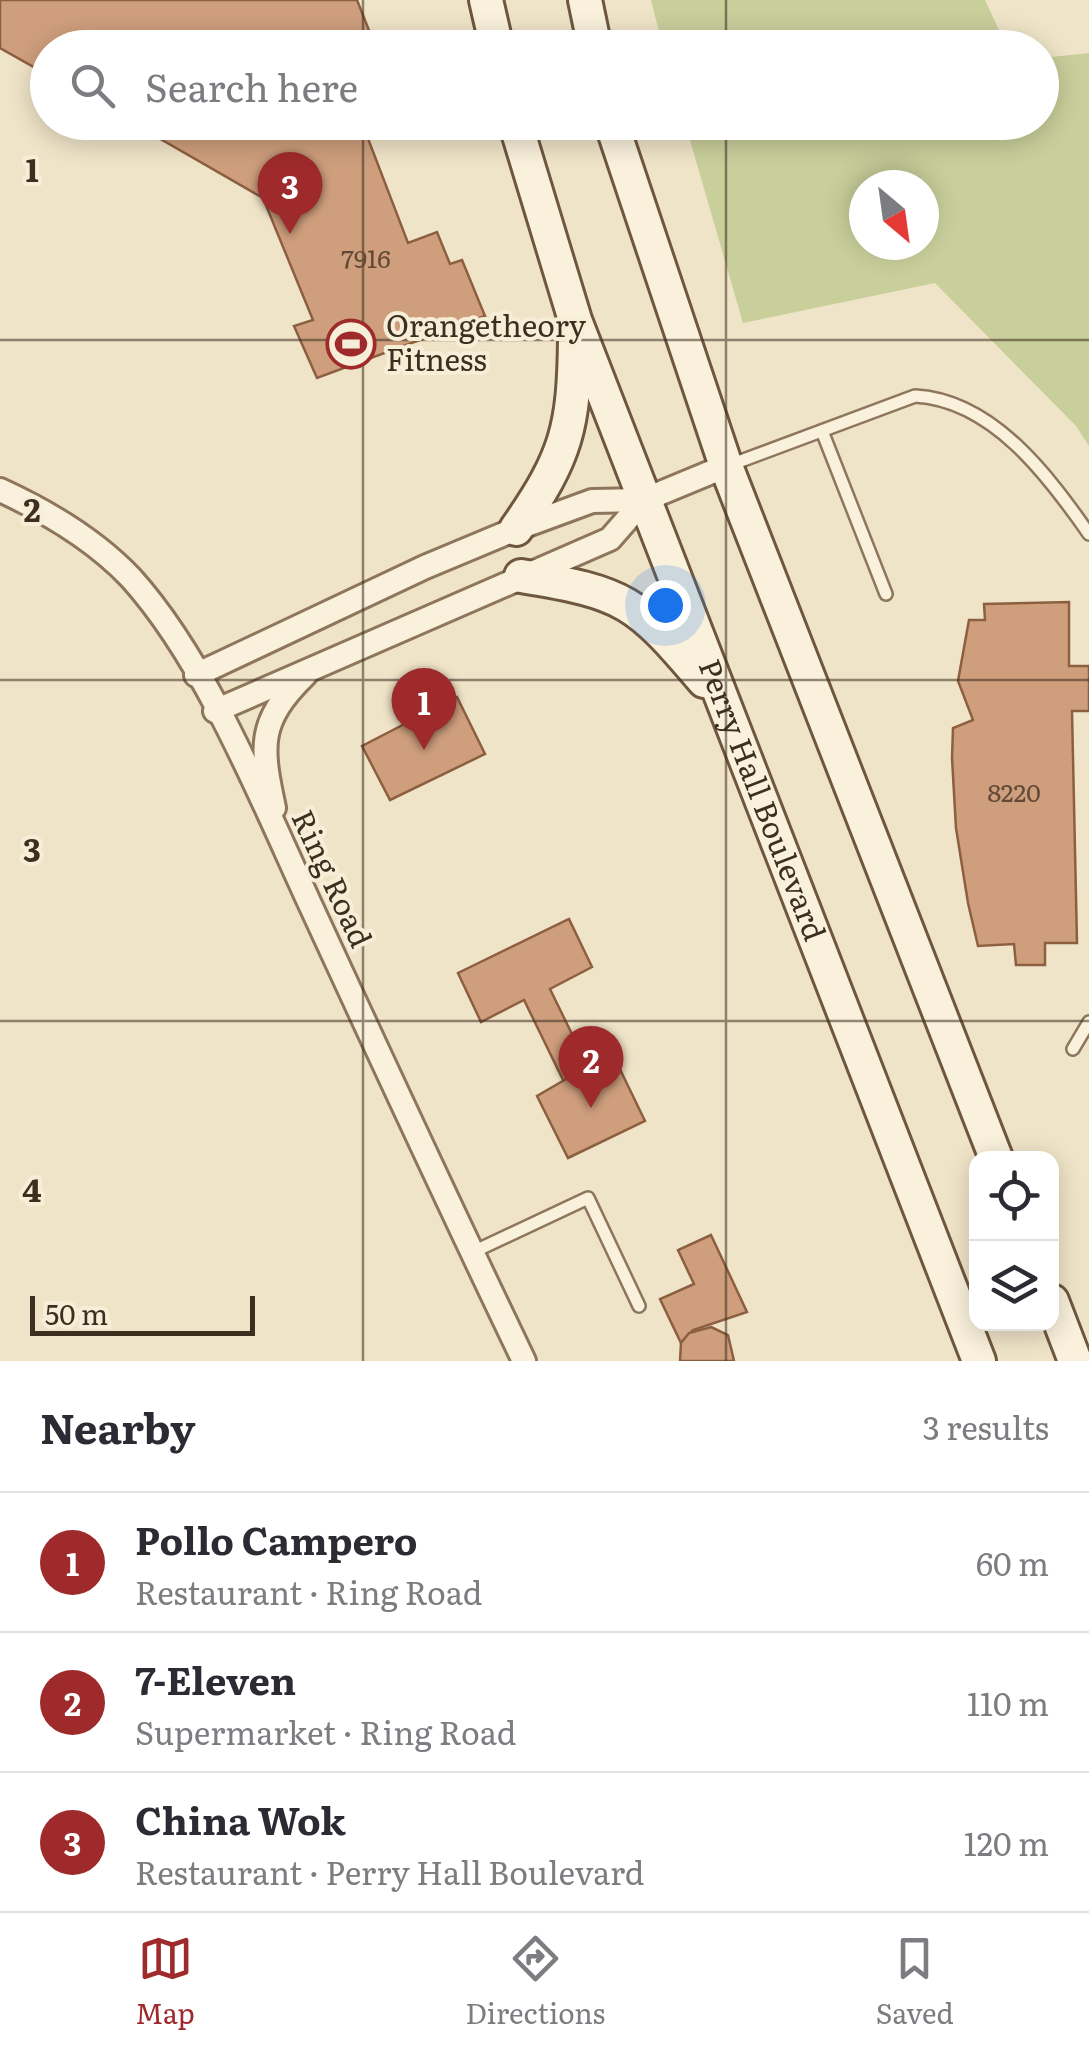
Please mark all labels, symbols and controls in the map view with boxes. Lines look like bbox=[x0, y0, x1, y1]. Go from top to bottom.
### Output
search box bbox=[30, 30, 1059, 140]
text: Search here bbox=[145, 57, 358, 114]
icon: search bbox=[65, 58, 120, 113]
text: 1 bbox=[25, 144, 39, 192]
pin: 3 bbox=[258, 152, 322, 234]
north arrow bbox=[849, 170, 939, 260]
house number: 7916 bbox=[341, 239, 391, 276]
place label: Orangetheory Fitness bbox=[386, 302, 587, 380]
sports icon: Orangetheory Fitness bbox=[325, 318, 377, 370]
text: 2 bbox=[23, 484, 41, 532]
your location bbox=[640, 580, 691, 631]
street label: Perry Hall Boulevard bbox=[690, 652, 839, 947]
pin: 1 bbox=[392, 668, 456, 750]
house number: 8220 bbox=[987, 773, 1041, 810]
street label: Ring Road bbox=[283, 802, 385, 954]
text: 3 bbox=[23, 824, 41, 872]
pin: 2 bbox=[558, 1026, 624, 1108]
map controls bbox=[969, 1151, 1059, 1331]
button: locate bbox=[969, 1151, 1059, 1241]
text: 4 bbox=[22, 1164, 42, 1212]
button: layers bbox=[969, 1241, 1059, 1331]
scale bar bbox=[30, 1291, 255, 1336]
text: 50 m bbox=[45, 1292, 108, 1334]
text: Nearby bbox=[40, 1395, 196, 1457]
text: 3 results bbox=[923, 1402, 1049, 1450]
text: Pollo Campero bbox=[135, 1510, 417, 1567]
text: 1 bbox=[66, 1538, 79, 1586]
text: 60 m bbox=[976, 1538, 1049, 1586]
text: Restaurant · Ring Road bbox=[135, 1567, 482, 1615]
text: 7-Eleven bbox=[135, 1650, 296, 1707]
text: 2 bbox=[64, 1678, 81, 1726]
text: 110 m bbox=[967, 1678, 1049, 1726]
text: Supermarket · Ring Road bbox=[135, 1707, 516, 1755]
text: China Wok bbox=[135, 1790, 346, 1847]
text: 3 bbox=[64, 1818, 81, 1866]
text: 120 m bbox=[964, 1818, 1049, 1866]
text: Restaurant · Perry Hall Boulevard bbox=[135, 1847, 644, 1895]
tab: Map bbox=[135, 1931, 195, 2033]
tab: Directions bbox=[465, 1931, 605, 2033]
tab: Saved bbox=[876, 1931, 954, 2033]

